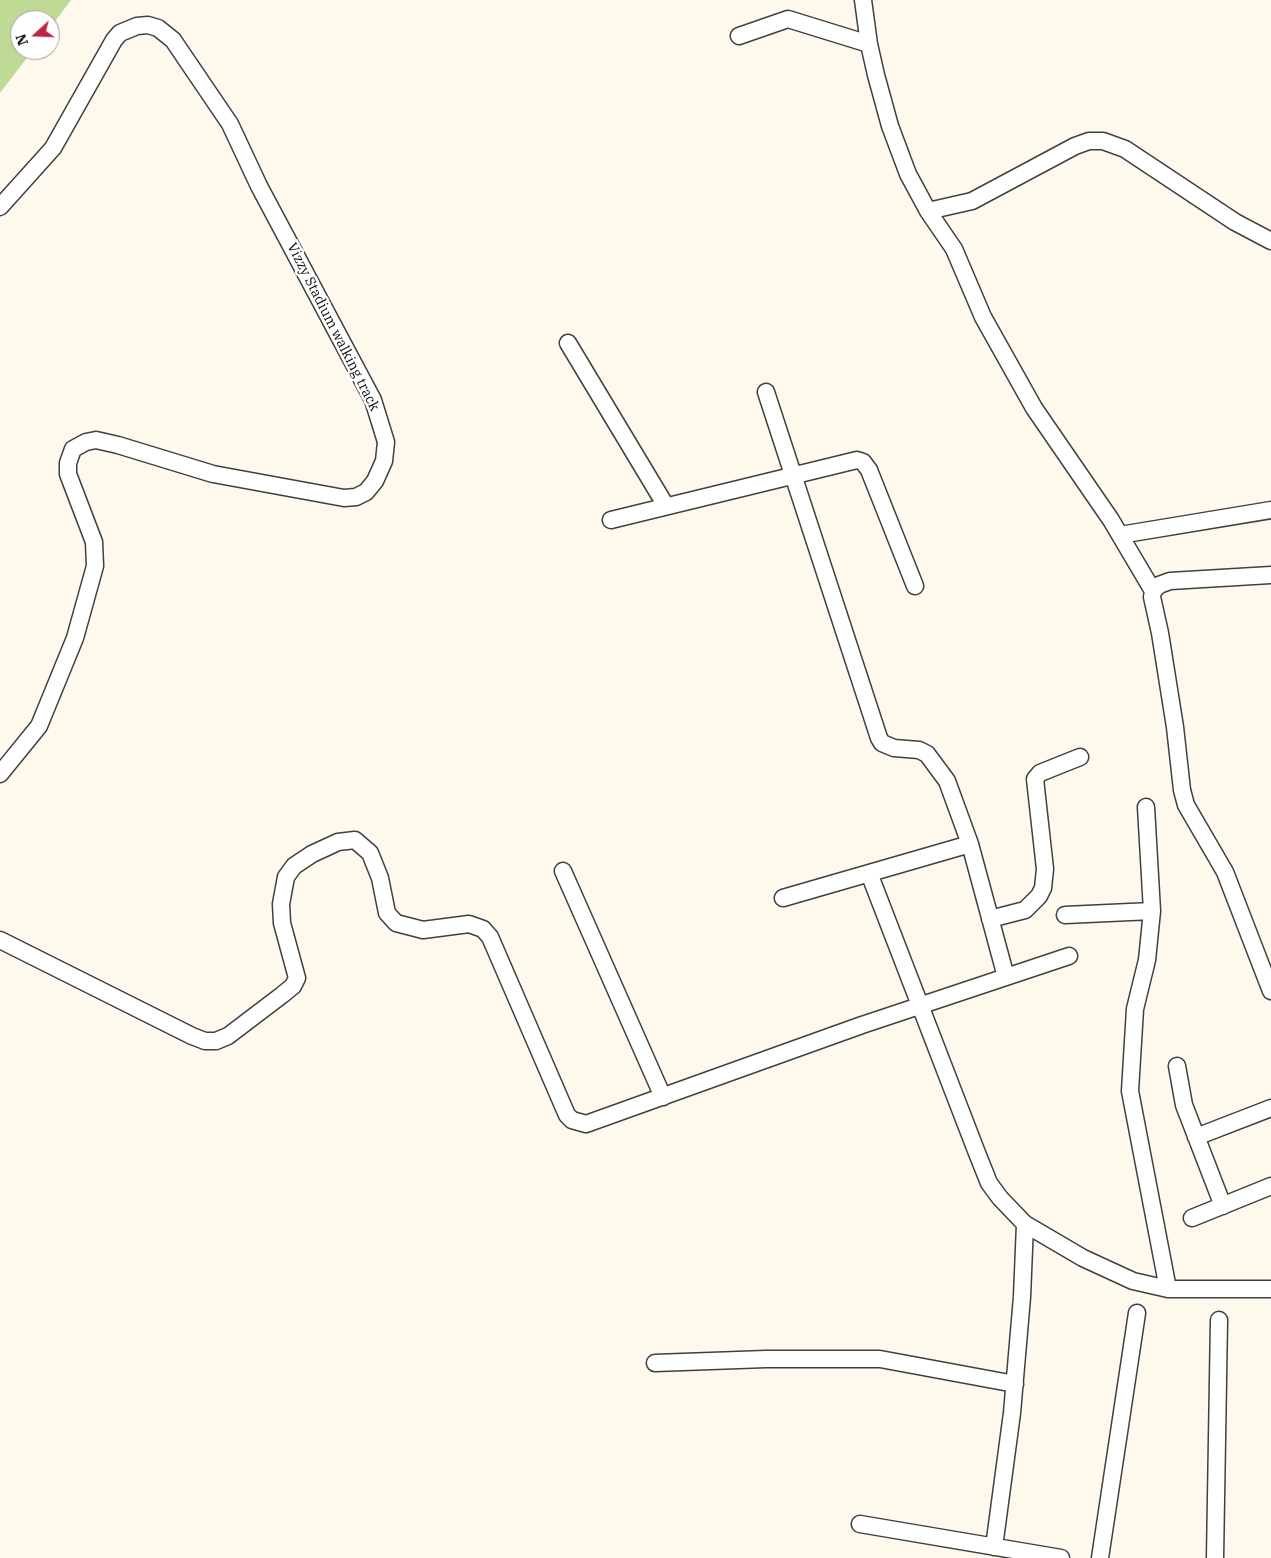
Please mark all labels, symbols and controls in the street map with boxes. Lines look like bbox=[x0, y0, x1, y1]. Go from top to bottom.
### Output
north arrow bbox=[10, 10, 60, 60]
text: N bbox=[11, 32, 32, 48]
street label: Vizzy Stadium walking track bbox=[283, 240, 383, 414]

